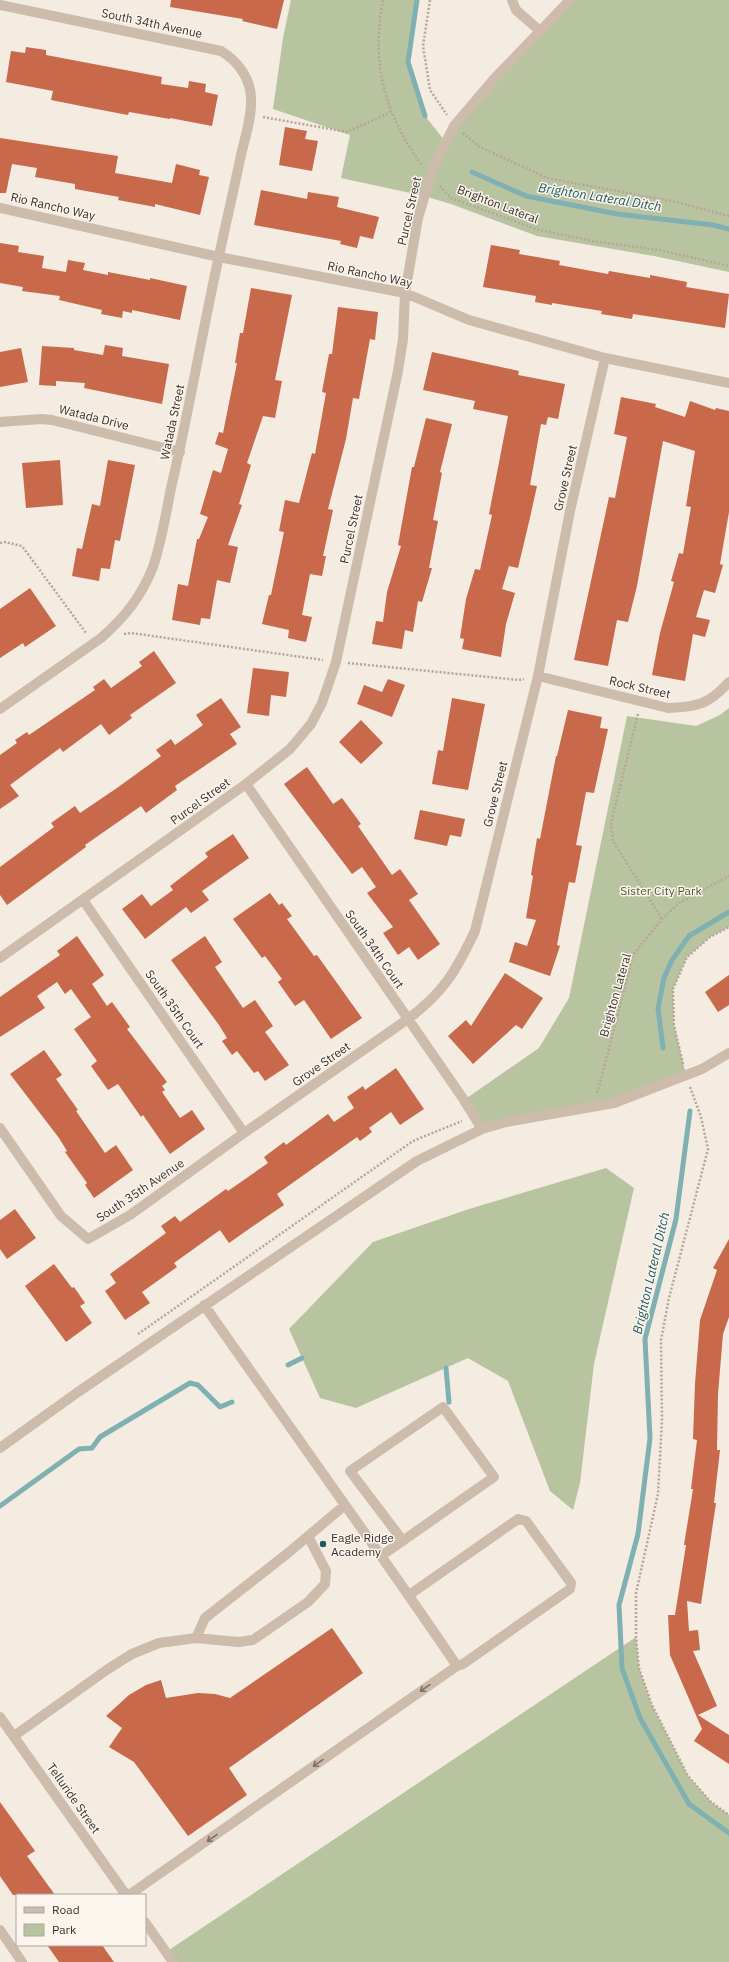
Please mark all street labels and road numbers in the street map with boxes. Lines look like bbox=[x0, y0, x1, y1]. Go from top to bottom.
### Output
street label: South 34th Avenue bbox=[100, 5, 204, 41]
street label: Purcel Street bbox=[394, 175, 424, 247]
street label: Brighton Lateral bbox=[455, 182, 541, 226]
street label: Rio Rancho Way bbox=[9, 189, 97, 223]
street label: Rio Rancho Way bbox=[326, 258, 414, 290]
street label: Watada Street bbox=[157, 383, 187, 461]
street label: Watada Drive bbox=[57, 401, 131, 433]
street label: Grove Street bbox=[550, 443, 580, 513]
street label: Purcel Street bbox=[336, 493, 366, 565]
street label: Rock Street bbox=[608, 673, 672, 701]
street label: Grove Street bbox=[480, 759, 510, 829]
street label: Purcel Street bbox=[167, 774, 233, 828]
street label: South 34th Court bbox=[342, 907, 408, 991]
street label: Brighton Lateral bbox=[596, 952, 634, 1038]
street label: South 35th Court bbox=[142, 967, 208, 1051]
street label: Grove Street bbox=[289, 1039, 353, 1089]
street label: South 35th Avenue bbox=[93, 1155, 187, 1225]
street label: Telluride Street bbox=[44, 1760, 104, 1836]

